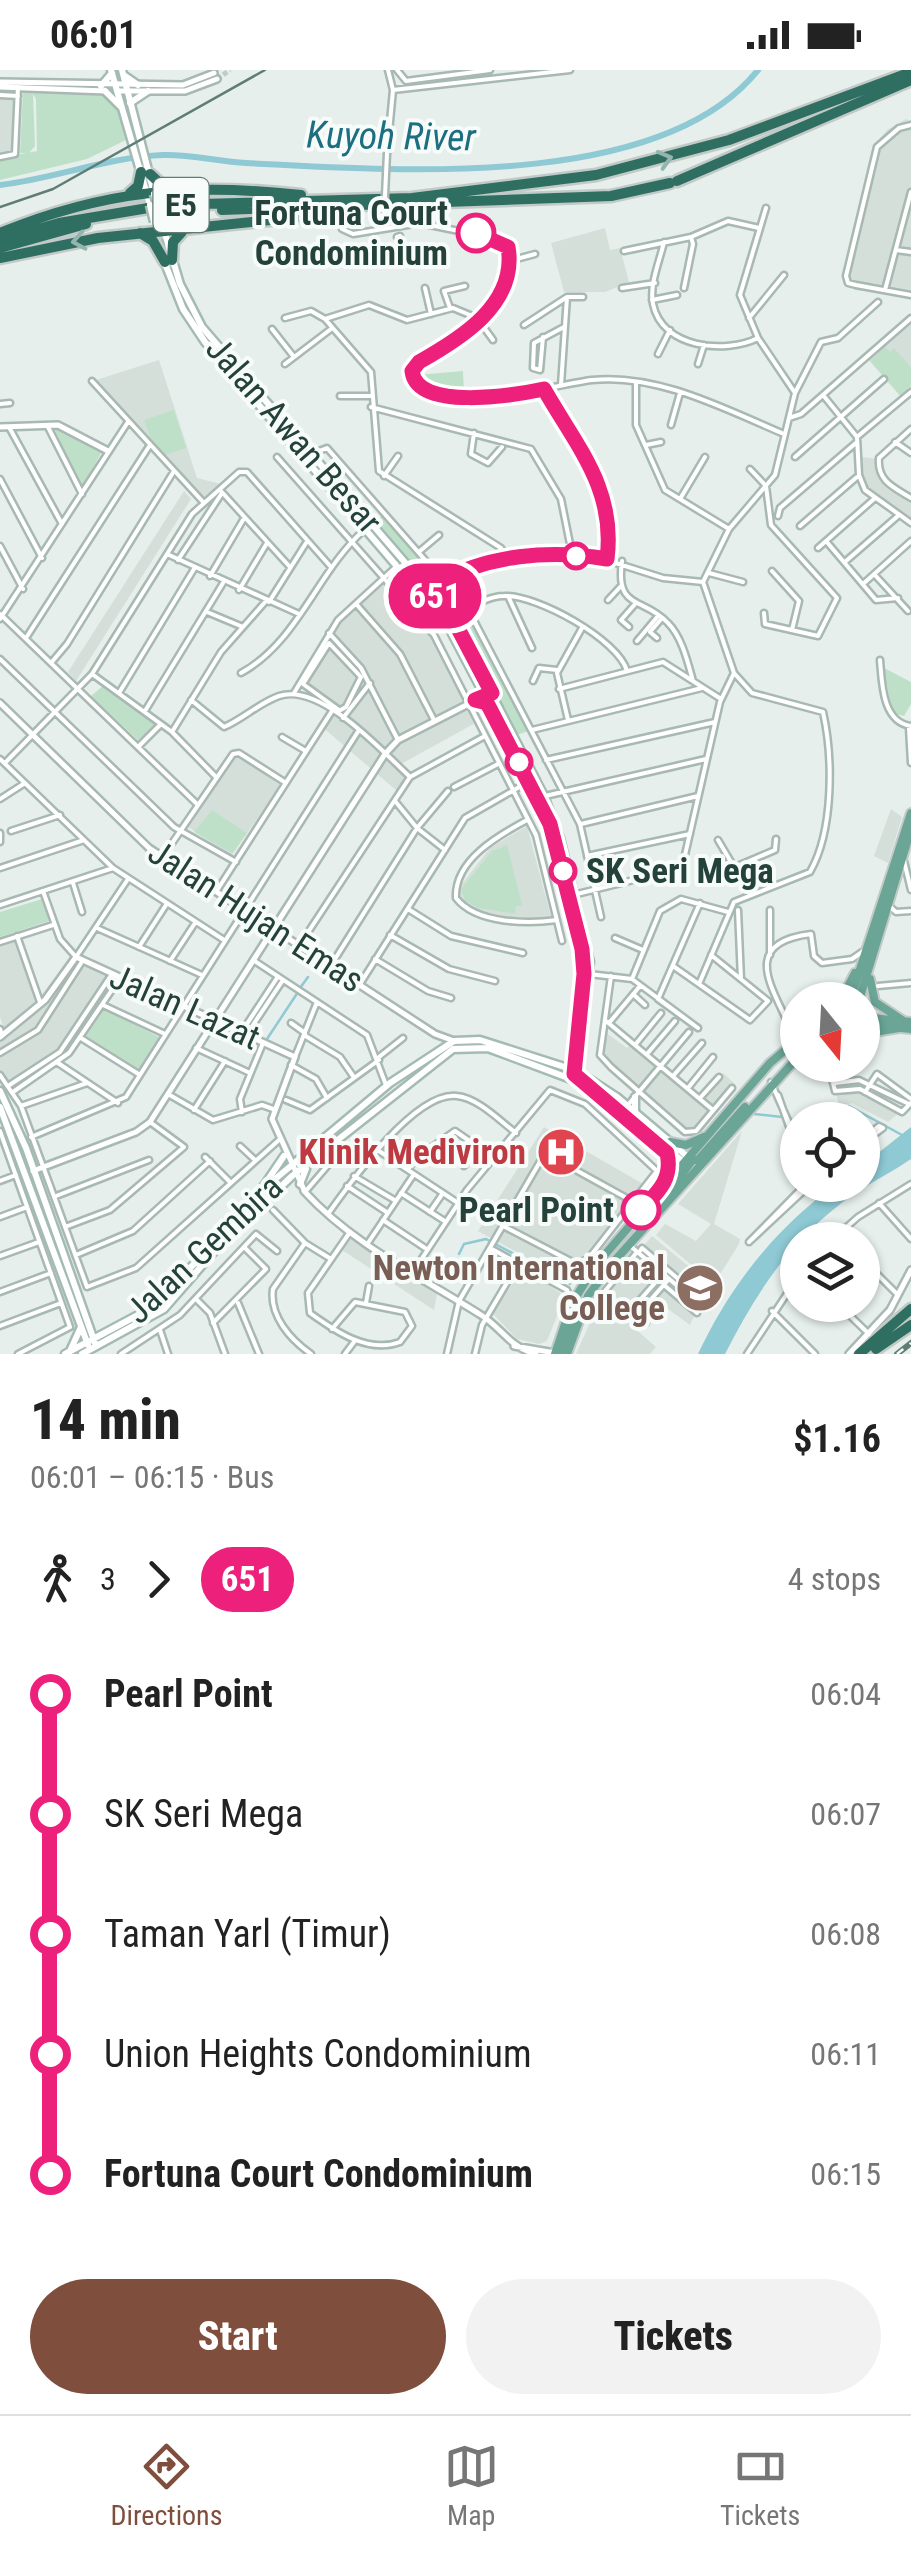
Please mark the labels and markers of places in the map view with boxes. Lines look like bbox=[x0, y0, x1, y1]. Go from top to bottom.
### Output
place label: Fortuna Court Condominium bbox=[254, 193, 448, 274]
marker: Fortuna Court Condominium bbox=[457, 214, 495, 252]
unlabelled marker bbox=[563, 543, 589, 569]
unlabelled marker bbox=[506, 749, 532, 775]
place label: SK Seri Mega bbox=[586, 851, 774, 892]
marker: SK Seri Mega bbox=[550, 858, 576, 884]
hospital icon: Klinik Mediviron bbox=[535, 1126, 587, 1178]
place label: Klinik Mediviron bbox=[299, 1132, 526, 1173]
place label: Pearl Point bbox=[459, 1190, 614, 1231]
marker: Pearl Point bbox=[622, 1191, 660, 1229]
place label: Newton International College bbox=[373, 1248, 665, 1329]
school or university icon: Newton International College bbox=[674, 1262, 726, 1314]

